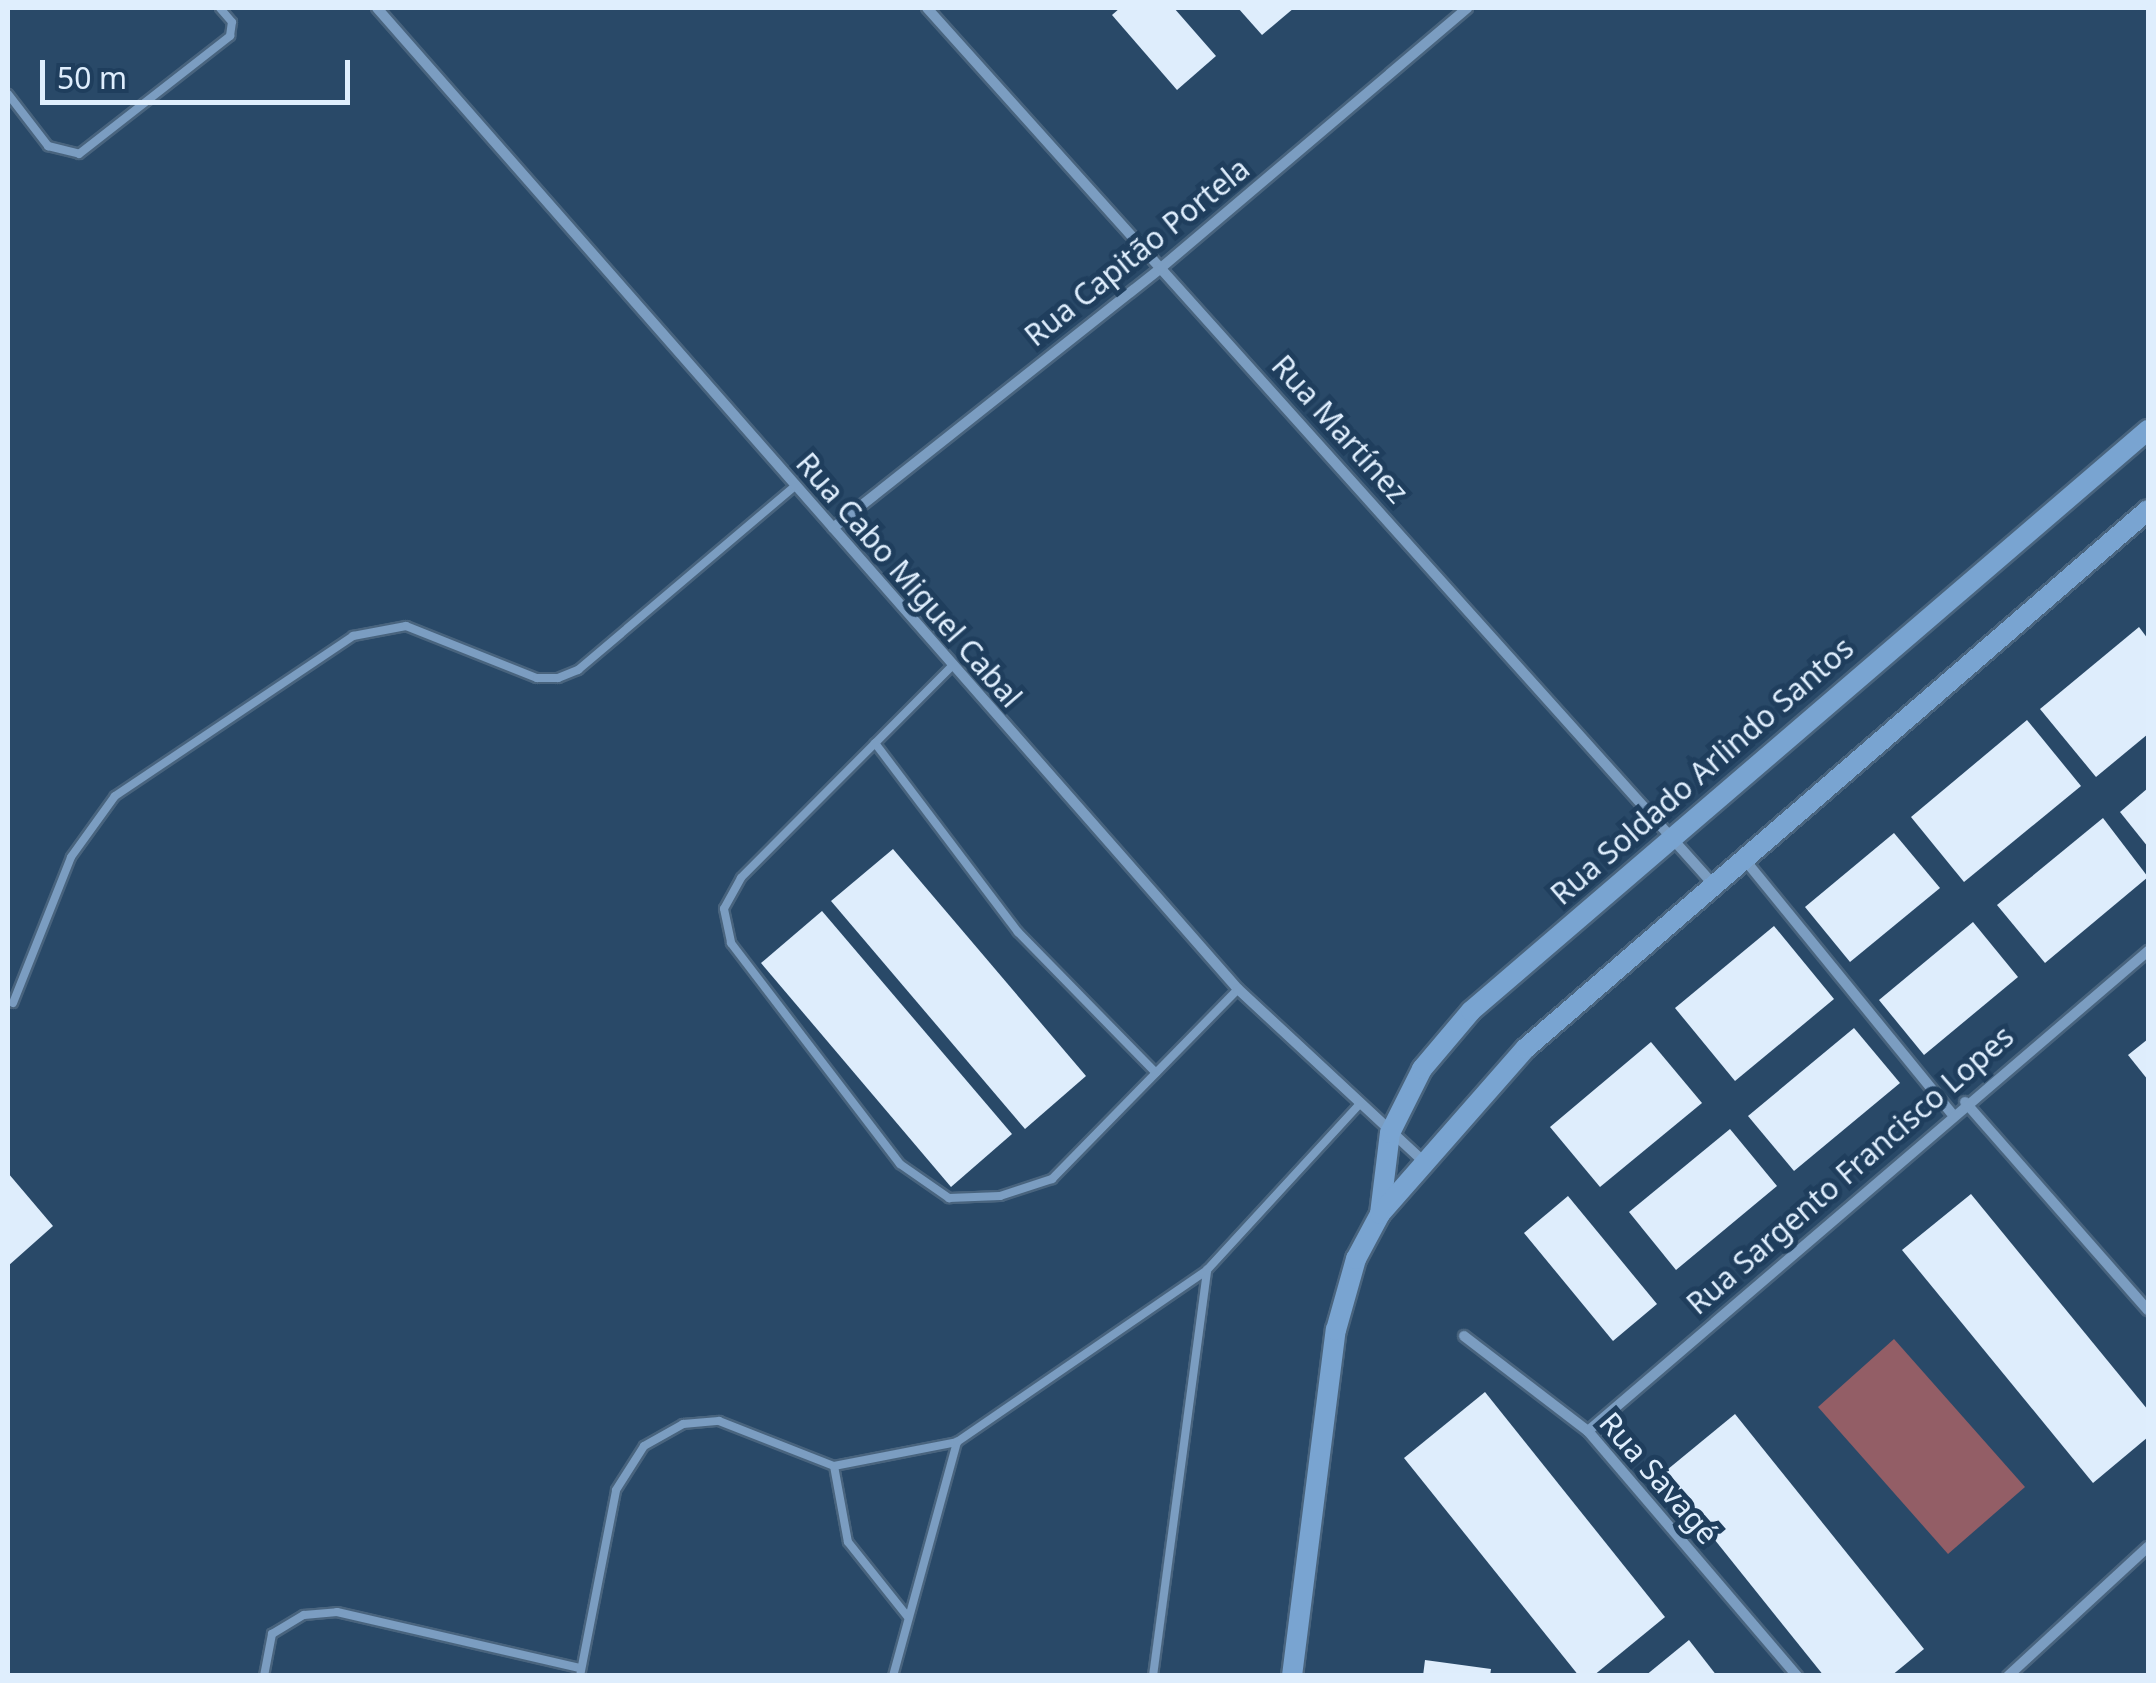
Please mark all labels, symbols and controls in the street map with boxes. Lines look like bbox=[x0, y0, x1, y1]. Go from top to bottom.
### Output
scale bar bbox=[45, 40, 355, 102]
text: 50 m bbox=[57, 57, 127, 98]
street label: Rua Capitão Portela bbox=[1017, 150, 1257, 354]
street label: Rua Martínez bbox=[1264, 348, 1416, 510]
street label: Rua Cabo Miguel Cabal bbox=[789, 445, 1029, 715]
street label: Rua Soldado Arlindo Santos bbox=[1543, 630, 1861, 912]
street label: Rua Sargento Francisco Lopes bbox=[1679, 1018, 2021, 1322]
street label: Rua Savagé bbox=[1592, 1405, 1726, 1551]

